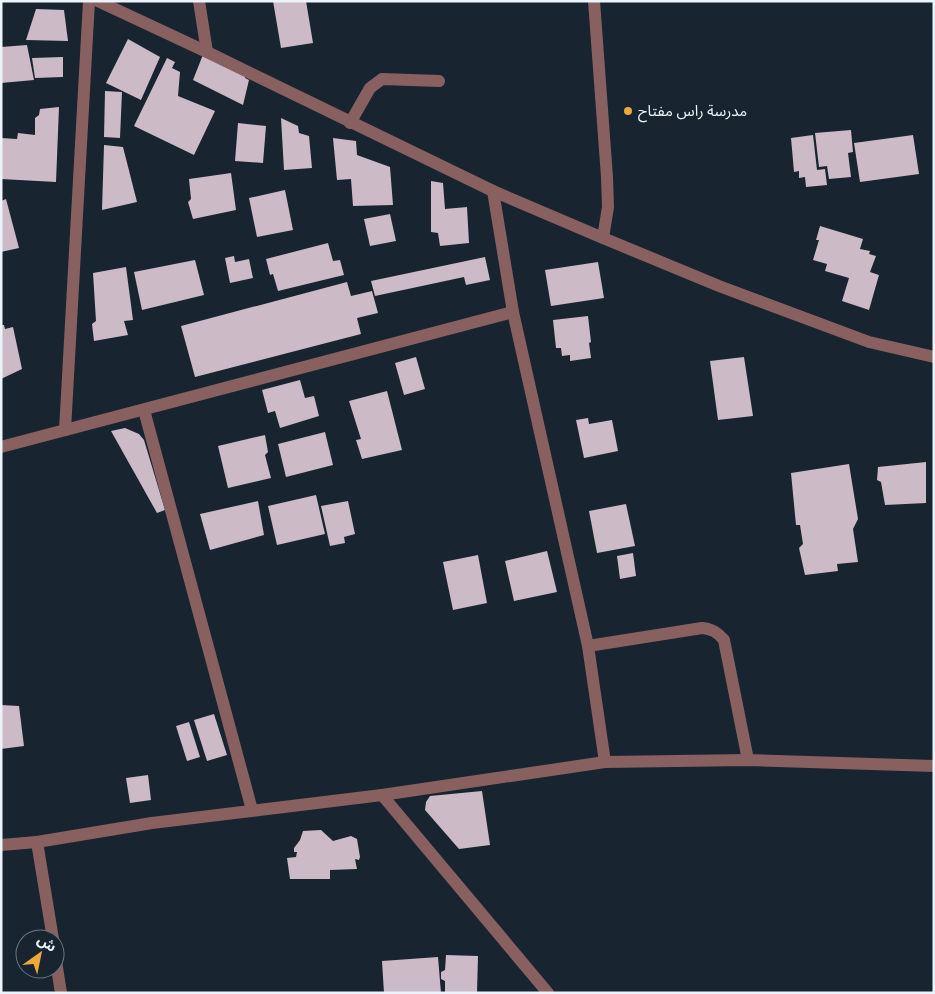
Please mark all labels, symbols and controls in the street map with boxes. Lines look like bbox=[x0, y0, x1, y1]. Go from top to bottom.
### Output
place label: مدرسة راس مفتاح bbox=[638, 102, 747, 123]
marker: مدرسة راس مفتاح bbox=[622, 105, 634, 117]
north arrow bbox=[15, 929, 65, 979]
text: ش bbox=[35, 931, 59, 955]

